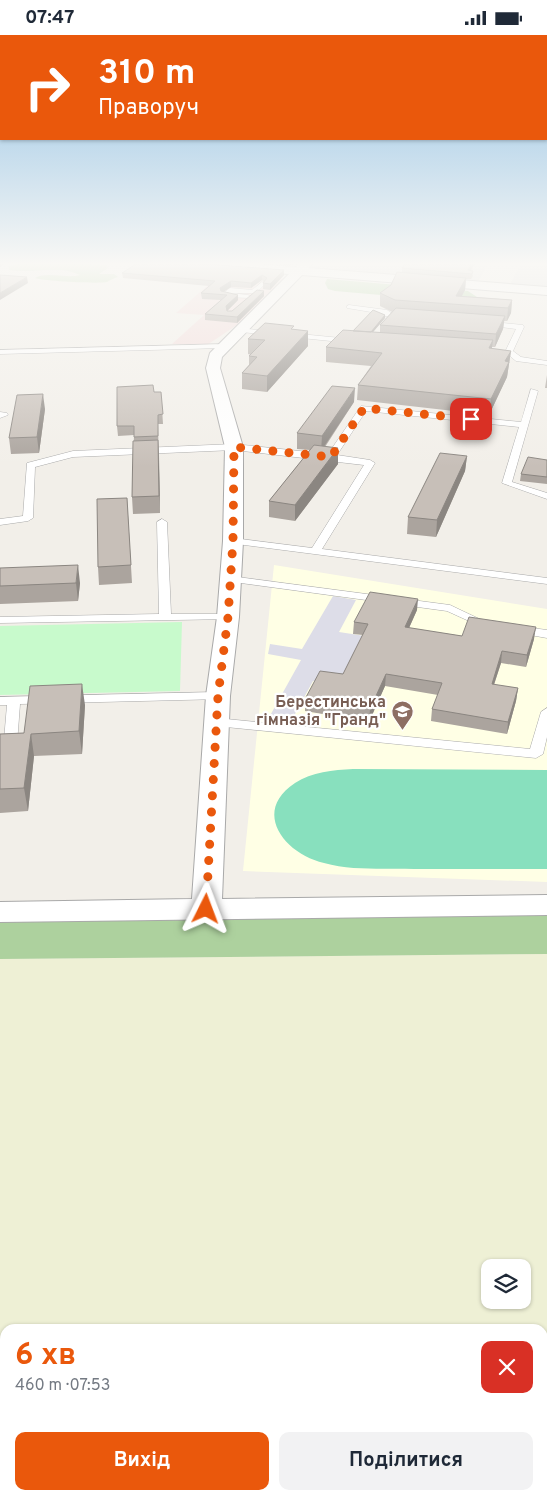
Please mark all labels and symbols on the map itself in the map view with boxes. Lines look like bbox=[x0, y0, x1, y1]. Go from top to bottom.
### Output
pin bbox=[450, 398, 492, 440]
place label: Берестинська гімназія "Гранд" bbox=[256, 693, 386, 731]
school or university icon: Берестинська гімназія "Гранд" bbox=[390, 700, 414, 731]
position arrow bbox=[179, 882, 231, 934]

